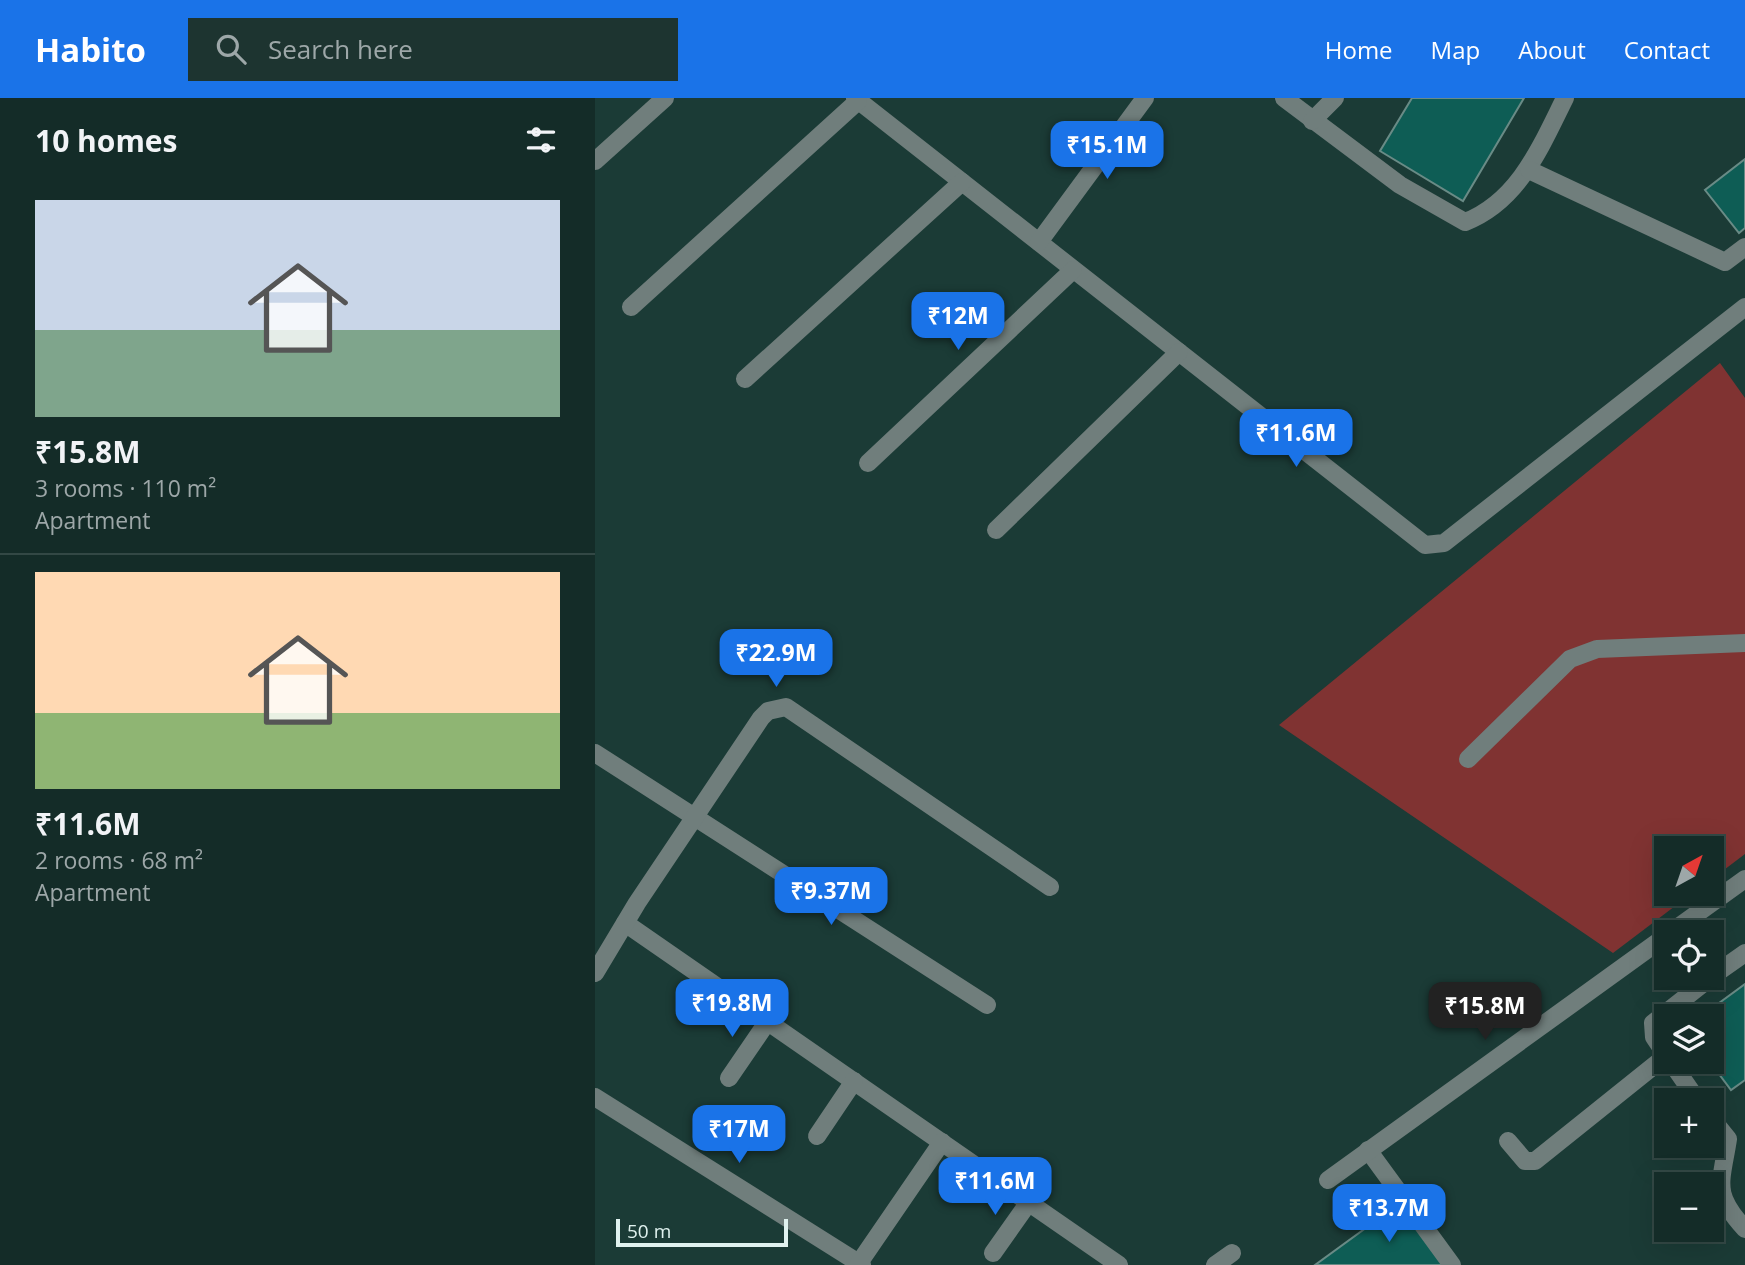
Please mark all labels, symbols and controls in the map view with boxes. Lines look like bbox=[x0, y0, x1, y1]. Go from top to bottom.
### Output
search box bbox=[188, 18, 678, 81]
text: Habito bbox=[35, 27, 146, 72]
icon: search bbox=[212, 30, 250, 68]
text: Search here bbox=[268, 31, 413, 67]
text: Home bbox=[1325, 33, 1393, 66]
text: Map bbox=[1431, 33, 1480, 66]
text: About bbox=[1518, 33, 1586, 66]
text: Contact bbox=[1624, 33, 1710, 66]
text: 10 homes bbox=[35, 120, 178, 161]
icon: filters bbox=[522, 121, 560, 159]
pin: ₹15.1M bbox=[1050, 122, 1164, 181]
text: ₹15.1M bbox=[1067, 128, 1147, 160]
icon: home bbox=[235, 245, 361, 371]
pin: ₹12M bbox=[917, 292, 999, 352]
text: ₹12M bbox=[927, 299, 989, 331]
pin: ₹11.6M bbox=[1239, 410, 1353, 469]
text: ₹11.6M bbox=[1256, 416, 1336, 448]
text: ₹15.8M bbox=[35, 431, 140, 472]
text: 3 rooms · 110 m² bbox=[35, 472, 216, 504]
text: Apartment bbox=[35, 504, 151, 536]
icon: home bbox=[235, 617, 361, 743]
pin: ₹22.9M bbox=[719, 630, 833, 689]
text: ₹22.9M bbox=[736, 636, 816, 668]
text: ₹11.6M bbox=[35, 803, 140, 844]
north arrow bbox=[1654, 836, 1724, 906]
map controls bbox=[1654, 836, 1724, 1242]
text: 2 rooms · 68 m² bbox=[35, 844, 203, 876]
pin: ₹9.37M bbox=[774, 868, 888, 927]
text: ₹9.37M bbox=[791, 874, 871, 906]
text: Apartment bbox=[35, 876, 151, 908]
button: locate bbox=[1654, 920, 1724, 990]
pin: ₹19.8M bbox=[675, 979, 789, 1039]
pin: ₹15.8M bbox=[1428, 982, 1542, 1042]
text: ₹19.8M bbox=[692, 986, 772, 1018]
text: ₹15.8M bbox=[1445, 989, 1525, 1021]
button: layers bbox=[1654, 1004, 1724, 1074]
button: + bbox=[1654, 1088, 1724, 1158]
pin: ₹17M bbox=[698, 1105, 780, 1165]
text: ₹17M bbox=[708, 1112, 770, 1144]
pin: ₹11.6M bbox=[938, 1158, 1052, 1217]
text: ₹11.6M bbox=[955, 1164, 1035, 1196]
button: − bbox=[1654, 1172, 1724, 1242]
pin: ₹13.7M bbox=[1332, 1184, 1446, 1244]
text: ₹13.7M bbox=[1349, 1191, 1429, 1223]
scale bar bbox=[616, 1216, 787, 1248]
text: 50 m bbox=[627, 1218, 671, 1244]

